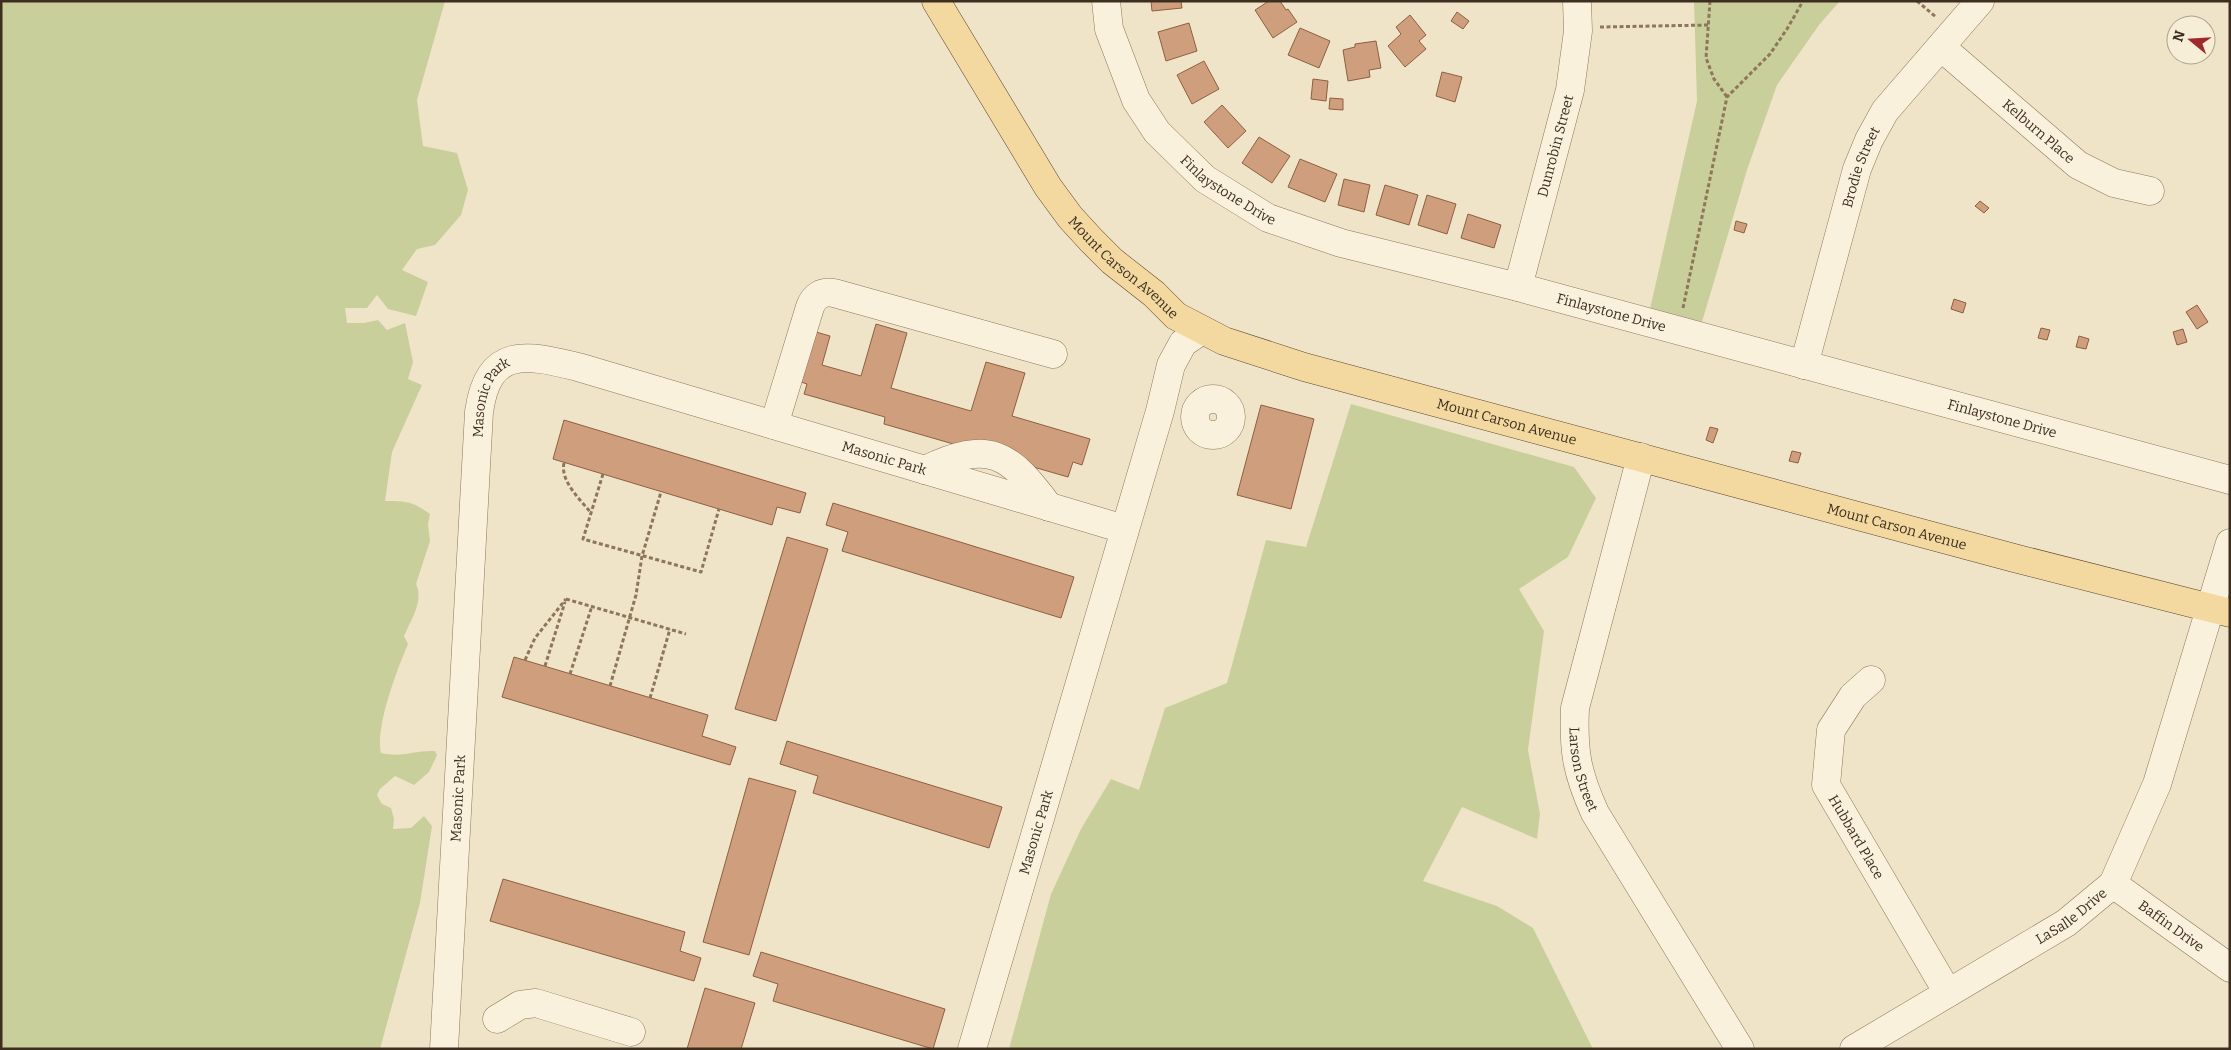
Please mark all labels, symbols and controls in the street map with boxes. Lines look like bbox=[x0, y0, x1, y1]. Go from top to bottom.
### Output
north arrow bbox=[2166, 15, 2216, 65]
text: N bbox=[2169, 28, 2189, 44]
street label: Dunrobin Street bbox=[1534, 93, 1577, 199]
street label: Kelburn Place bbox=[1999, 96, 2078, 167]
street label: Brodie Street bbox=[1839, 124, 1884, 210]
street label: Finlaystone Drive bbox=[1177, 152, 1278, 229]
street label: Mount Carson Avenue bbox=[1065, 213, 1182, 323]
street label: Finlaystone Drive bbox=[1555, 290, 1668, 336]
street label: Masonic Park bbox=[470, 354, 512, 438]
street label: Mount Carson Avenue bbox=[1435, 395, 1578, 449]
street label: Finlaystone Drive bbox=[1946, 396, 2059, 442]
street label: Masonic Park bbox=[840, 438, 929, 479]
street label: Mount Carson Avenue bbox=[1825, 500, 1969, 554]
street label: Larson Street bbox=[1566, 727, 1601, 815]
street label: Masonic Park bbox=[447, 754, 469, 842]
street label: Masonic Park bbox=[1016, 788, 1057, 877]
street label: Hubbard Place bbox=[1825, 792, 1887, 882]
street label: LaSalle Drive bbox=[2033, 885, 2111, 948]
street label: Baffin Drive bbox=[2135, 897, 2207, 956]

